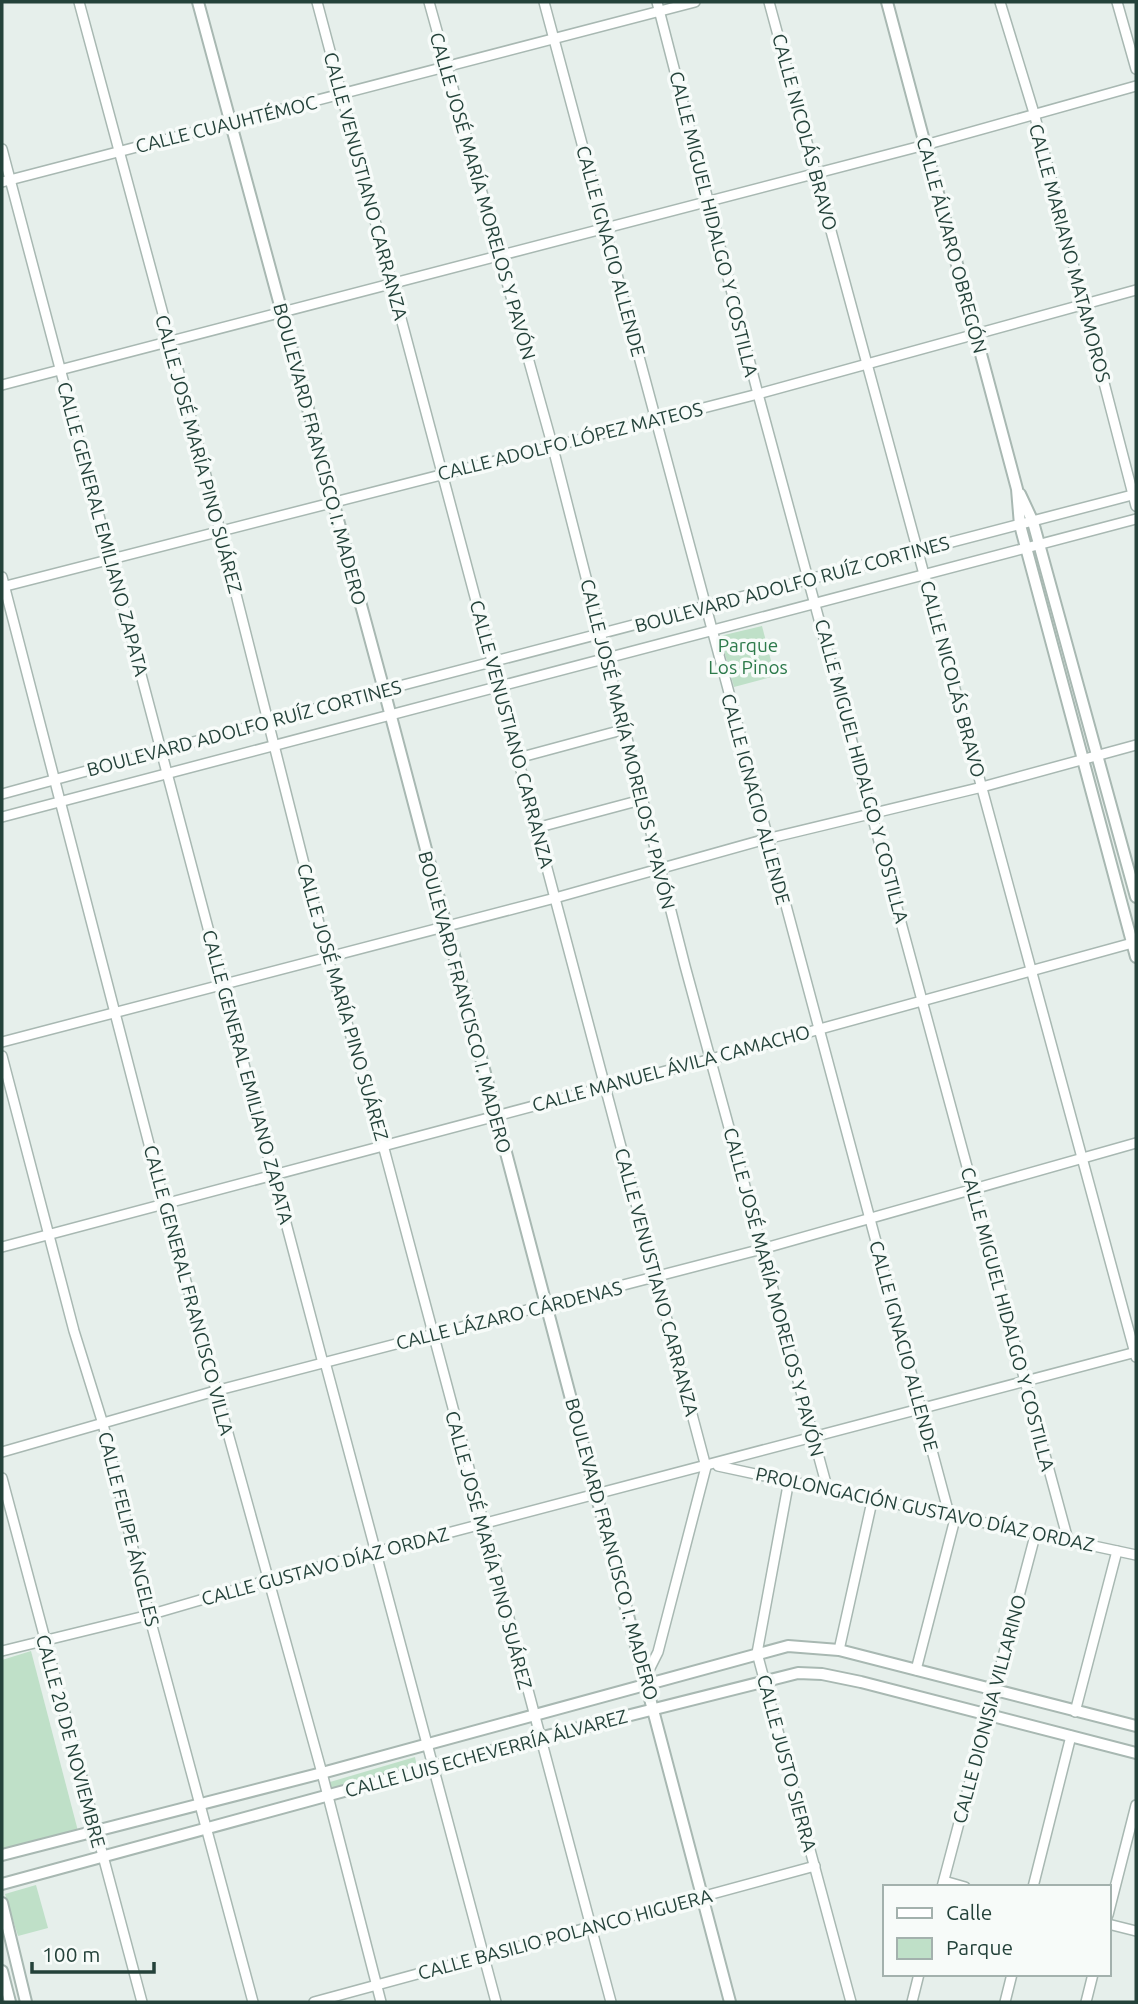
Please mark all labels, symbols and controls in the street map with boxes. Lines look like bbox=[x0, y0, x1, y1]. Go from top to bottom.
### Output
street label: CALLE JOSÉ MARÍA MORELOS Y PAVÓN bbox=[426, 30, 540, 362]
street label: CALLE NICOLÁS BRAVO bbox=[768, 31, 842, 233]
street label: CALLE VENUSTIANO CARRANZA bbox=[320, 50, 413, 323]
street label: CALLE MIGUEL HIDALGO Y COSTILLA bbox=[665, 69, 763, 380]
street label: CALLE CUAUHTÉMOC bbox=[133, 91, 319, 157]
street label: CALLE MARIANO MATAMOROS bbox=[1025, 121, 1115, 385]
street label: CALLE ÁLVARO OBREGÓN bbox=[912, 134, 992, 356]
street label: CALLE IGNACIO ALLENDE bbox=[572, 143, 650, 359]
street label: BOULEVARD FRANCISCO I. MADERO bbox=[269, 301, 371, 607]
street label: CALLE JOSÉ MARÍA PINO SUÁREZ bbox=[151, 312, 247, 596]
street label: CALLE GENERAL EMILIANO ZAPATA bbox=[53, 379, 153, 679]
street label: CALLE ADOLFO LÓPEZ MATEOS bbox=[435, 397, 705, 485]
street label: BOULEVARD ADOLFO RUÍZ CORTINES bbox=[632, 531, 952, 637]
street label: CALLE JOSÉ MARÍA MORELOS Y PAVÓN bbox=[576, 577, 680, 911]
street label: CALLE NICOLÁS BRAVO bbox=[916, 578, 990, 780]
street label: CALLE VENUSTIANO CARRANZA bbox=[466, 598, 559, 871]
street label: CALLE MIGUEL HIDALGO Y COSTILLA bbox=[811, 617, 913, 926]
park label: Parque Los Pinos bbox=[708, 634, 788, 678]
street label: BOULEVARD ADOLFO RUÍZ CORTINES bbox=[84, 675, 404, 781]
street label: CALLE IGNACIO ALLENDE bbox=[717, 691, 795, 907]
street label: BOULEVARD FRANCISCO I. MADERO bbox=[414, 849, 516, 1155]
street label: CALLE JOSÉ MARÍA PINO SUÁREZ bbox=[293, 861, 393, 1143]
street label: CALLE GENERAL EMILIANO ZAPATA bbox=[198, 927, 298, 1227]
street label: CALLE MANUEL ÁVILA CAMACHO bbox=[530, 1020, 812, 1116]
street label: CALLE JOSÉ MARÍA MORELOS Y PAVÓN bbox=[719, 1125, 829, 1459]
street label: CALLE GENERAL FRANCISCO VILLA bbox=[140, 1143, 239, 1438]
street label: CALLE VENUSTIANO CARRANZA bbox=[611, 1146, 704, 1419]
street label: CALLE MIGUEL HIDALGO Y COSTILLA bbox=[957, 1165, 1059, 1474]
street label: CALLE IGNACIO ALLENDE bbox=[865, 1238, 943, 1454]
street label: CALLE LÁZARO CÁRDENAS bbox=[394, 1276, 625, 1354]
street label: BOULEVARD FRANCISCO I. MADERO bbox=[561, 1396, 663, 1702]
street label: CALLE JOSÉ MARÍA PINO SUÁREZ bbox=[441, 1408, 537, 1692]
street label: CALLE FELIPE ÁNGELES bbox=[94, 1429, 164, 1629]
street label: PROLONGACIÓN GUSTAVO DÍAZ ORDAZ bbox=[754, 1462, 1097, 1556]
street label: CALLE GUSTAVO DÍAZ ORDAZ bbox=[199, 1522, 451, 1610]
street label: CALLE DIONISIA VILLARINO bbox=[948, 1592, 1030, 1826]
street label: CALLE 20 DE NOVIEMBRE bbox=[32, 1632, 110, 1850]
street label: CALLE JUSTO SIERRA bbox=[753, 1672, 821, 1855]
street label: CALLE LUIS ECHEVERRÍA ÁLVAREZ bbox=[342, 1705, 630, 1801]
street label: CALLE BASILIO POLANCO HIGUERA bbox=[415, 1884, 715, 1984]
legend bbox=[883, 1885, 1110, 1976]
text: Calle bbox=[946, 1900, 992, 1924]
scale bar bbox=[32, 1930, 154, 1974]
text: Parque bbox=[946, 1935, 1013, 1959]
text: 100 m bbox=[42, 1942, 100, 1966]

